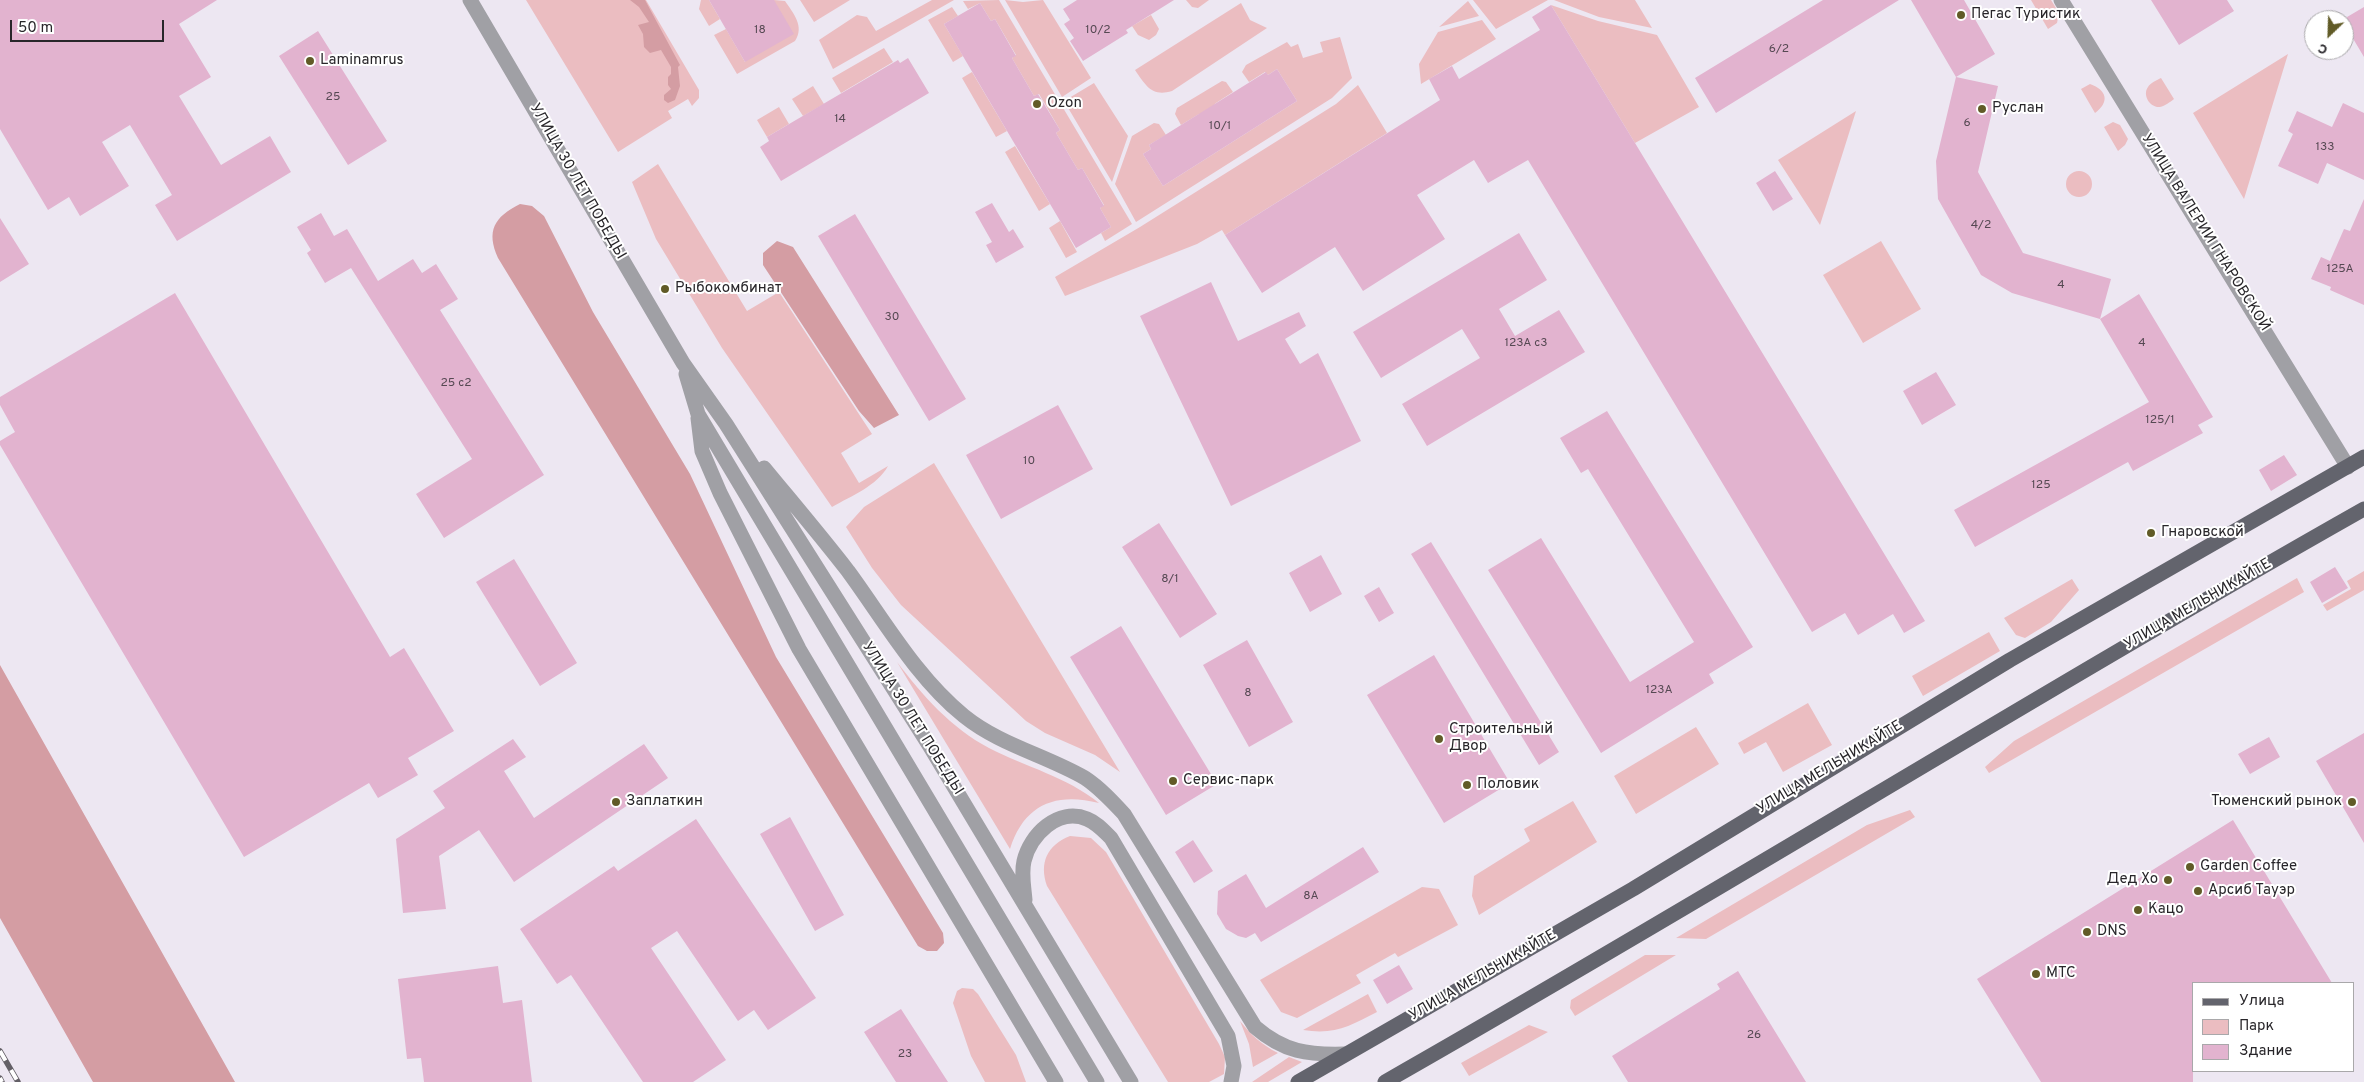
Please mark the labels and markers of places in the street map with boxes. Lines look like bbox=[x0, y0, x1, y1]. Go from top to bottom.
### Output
place label: Пегас Туристик bbox=[1971, 6, 2081, 24]
marker: Пегас Туристик bbox=[1955, 9, 1967, 21]
place label: Laminamrus bbox=[320, 52, 404, 70]
marker: Laminamrus bbox=[304, 55, 316, 67]
place label: Ozon bbox=[1047, 95, 1082, 113]
marker: Ozon bbox=[1031, 98, 1043, 110]
place label: Руслан bbox=[1992, 100, 2044, 118]
marker: Руслан bbox=[1976, 103, 1988, 115]
place label: Рыбокомбинат bbox=[675, 280, 782, 298]
marker: Рыбокомбинат bbox=[659, 283, 671, 295]
place label: Гнаровской bbox=[2161, 524, 2244, 542]
marker: Гнаровской bbox=[2145, 527, 2157, 539]
place label: Строительный Двор bbox=[1449, 721, 1553, 756]
marker: Строительный Двор bbox=[1433, 733, 1445, 745]
place label: Сервис-парк bbox=[1183, 772, 1274, 790]
marker: Сервис-парк bbox=[1167, 775, 1179, 787]
place label: Половик bbox=[1477, 776, 1539, 794]
marker: Половик bbox=[1461, 779, 1473, 791]
place label: Заплаткин bbox=[626, 793, 703, 811]
place label: Тюменский рынок bbox=[2211, 793, 2342, 811]
marker: Заплаткин bbox=[610, 796, 622, 808]
marker: Тюменский рынок bbox=[2346, 796, 2358, 808]
place label: Garden Coffee bbox=[2200, 858, 2297, 876]
marker: Garden Coffee bbox=[2184, 861, 2196, 873]
place label: Дед Хо bbox=[2107, 871, 2158, 889]
marker: Дед Хо bbox=[2162, 874, 2174, 886]
place label: Арсиб Тауэр bbox=[2208, 882, 2295, 900]
marker: Арсиб Тауэр bbox=[2192, 885, 2204, 897]
place label: Кацо bbox=[2148, 901, 2184, 919]
marker: Кацо bbox=[2132, 904, 2144, 916]
place label: DNS bbox=[2097, 923, 2127, 941]
marker: DNS bbox=[2081, 926, 2093, 938]
place label: МТС bbox=[2046, 965, 2076, 983]
marker: МТС bbox=[2030, 968, 2042, 980]

